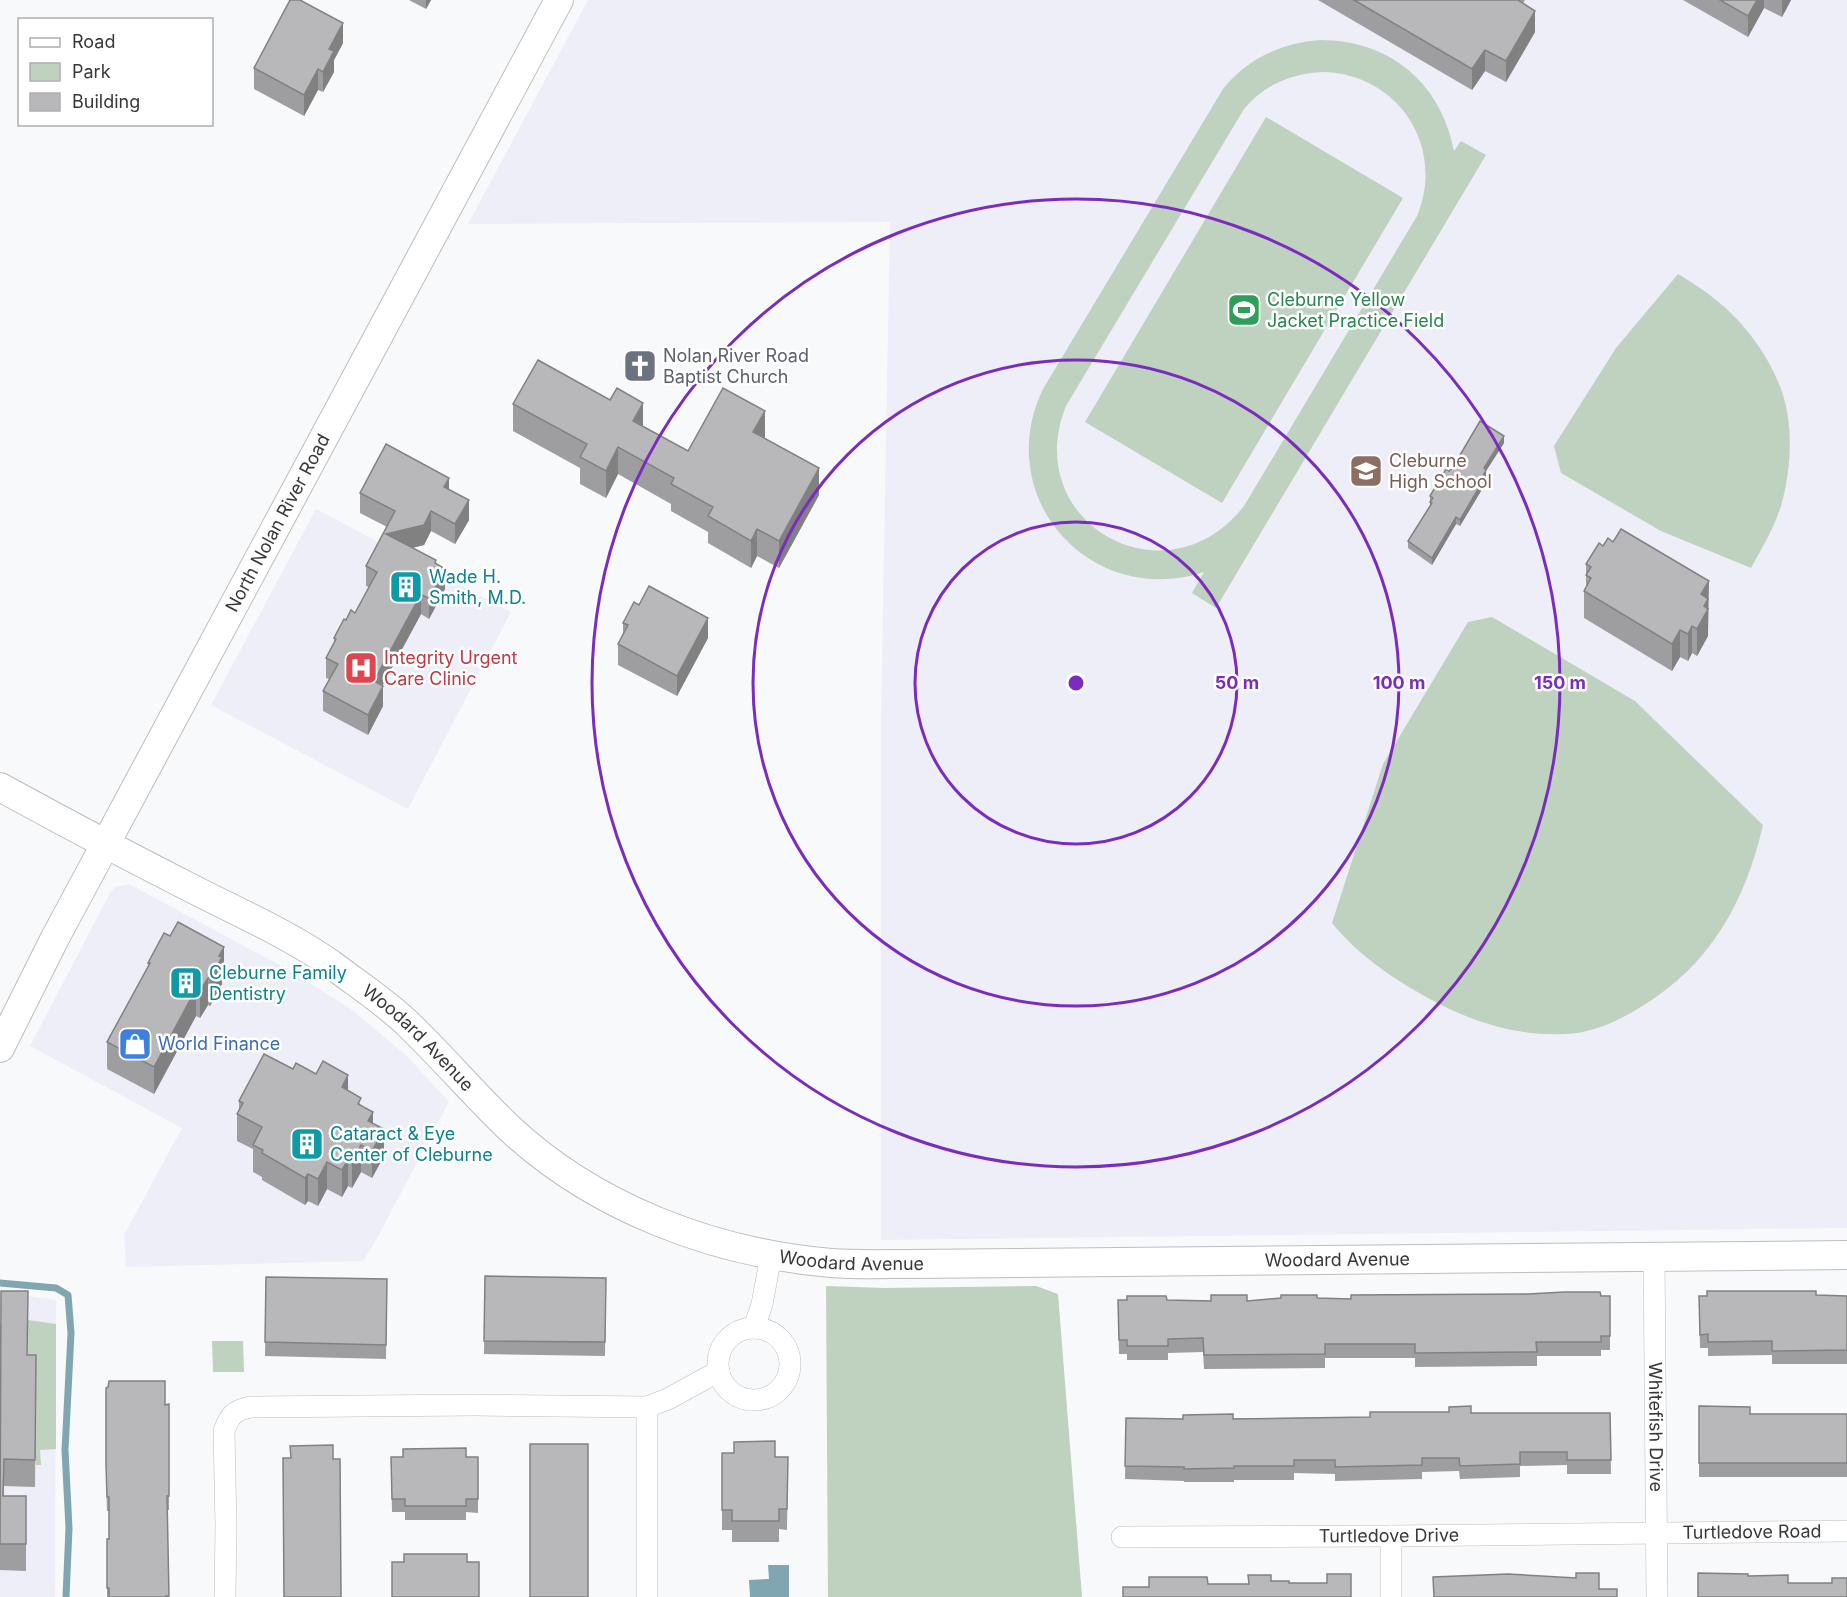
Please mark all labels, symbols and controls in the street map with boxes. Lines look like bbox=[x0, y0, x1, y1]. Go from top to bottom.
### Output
legend bbox=[18, 18, 213, 126]
text: Road bbox=[72, 31, 115, 52]
text: Park bbox=[72, 61, 111, 82]
text: Building bbox=[72, 91, 140, 112]
place label: Cleburne Yellow Jacket Practice Field bbox=[1267, 289, 1444, 331]
sports icon: Cleburne Yellow Jacket Practice Field bbox=[1226, 292, 1262, 328]
place label: Nolan River Road Baptist Church bbox=[663, 345, 809, 387]
church icon: Nolan River Road Baptist Church bbox=[622, 348, 658, 384]
street label: North Nolan River Road bbox=[221, 430, 334, 615]
place label: Cleburne High School bbox=[1389, 450, 1492, 492]
school or university icon: Cleburne High School bbox=[1348, 453, 1384, 489]
place label: Wade H. Smith, M.D. bbox=[429, 566, 526, 608]
building icon: Wade H. Smith, M.D. bbox=[388, 569, 424, 605]
place label: Integrity Urgent Care Clinic bbox=[384, 647, 518, 689]
hospital icon: Integrity Urgent Care Clinic bbox=[343, 650, 379, 686]
text: 50 m bbox=[1215, 672, 1259, 693]
text: 100 m bbox=[1373, 672, 1425, 693]
text: 150 m bbox=[1534, 672, 1586, 693]
centre of rings bbox=[1066, 673, 1086, 693]
place label: Cleburne Family Dentistry bbox=[209, 962, 347, 1004]
building icon: Cleburne Family Dentistry bbox=[168, 965, 204, 1001]
street label: Woodard Avenue bbox=[359, 980, 478, 1095]
shop icon: World Finance bbox=[117, 1026, 153, 1062]
place label: World Finance bbox=[158, 1033, 280, 1054]
place label: Cataract & Eye Center of Cleburne bbox=[330, 1123, 493, 1165]
building icon: Cataract & Eye Center of Cleburne bbox=[289, 1126, 325, 1162]
street label: Woodard Avenue bbox=[778, 1245, 924, 1274]
street label: Woodard Avenue bbox=[1265, 1248, 1410, 1271]
street label: Whitefish Drive bbox=[1645, 1362, 1667, 1492]
street label: Turtledove Road bbox=[1682, 1520, 1822, 1543]
street label: Turtledove Drive bbox=[1319, 1524, 1459, 1546]

